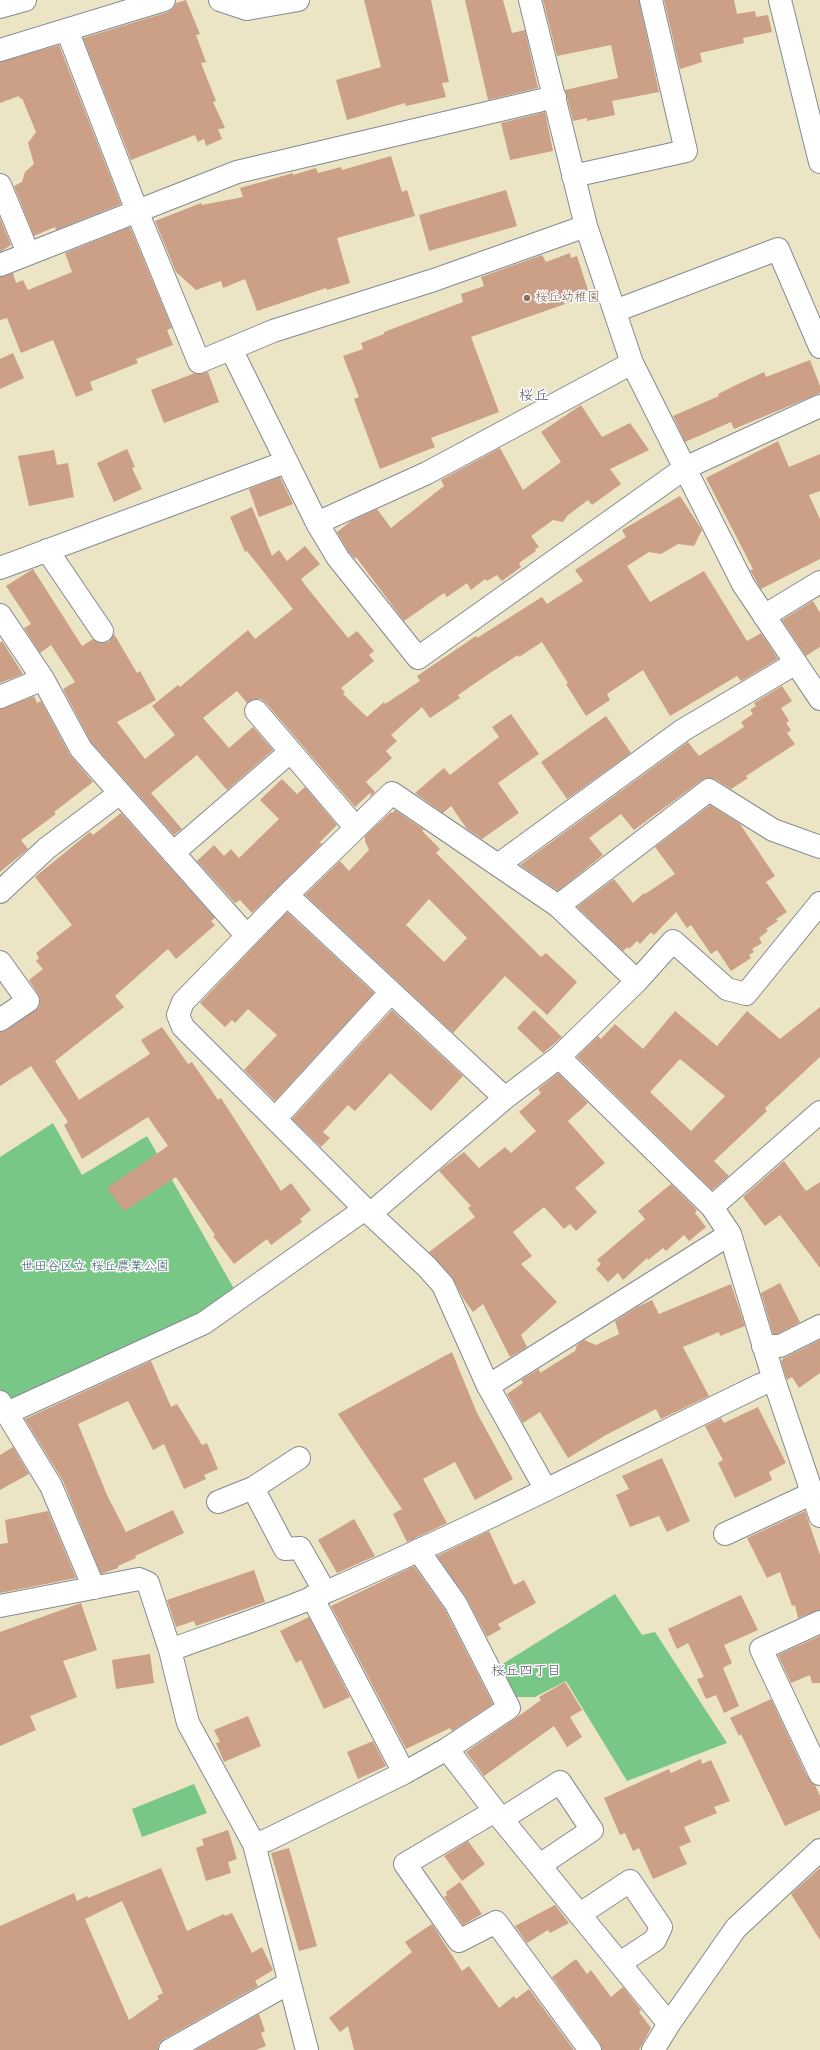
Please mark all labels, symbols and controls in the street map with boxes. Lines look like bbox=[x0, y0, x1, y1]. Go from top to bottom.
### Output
place label: 桜丘幼稚園 bbox=[535, 290, 600, 306]
marker: 桜丘幼稚園 bbox=[522, 293, 532, 303]
district label: 桜丘 bbox=[519, 388, 549, 406]
park label: 世田谷区立 桜丘農業公園 bbox=[21, 1259, 169, 1275]
district label: 桜丘四丁目 bbox=[491, 1664, 561, 1680]

